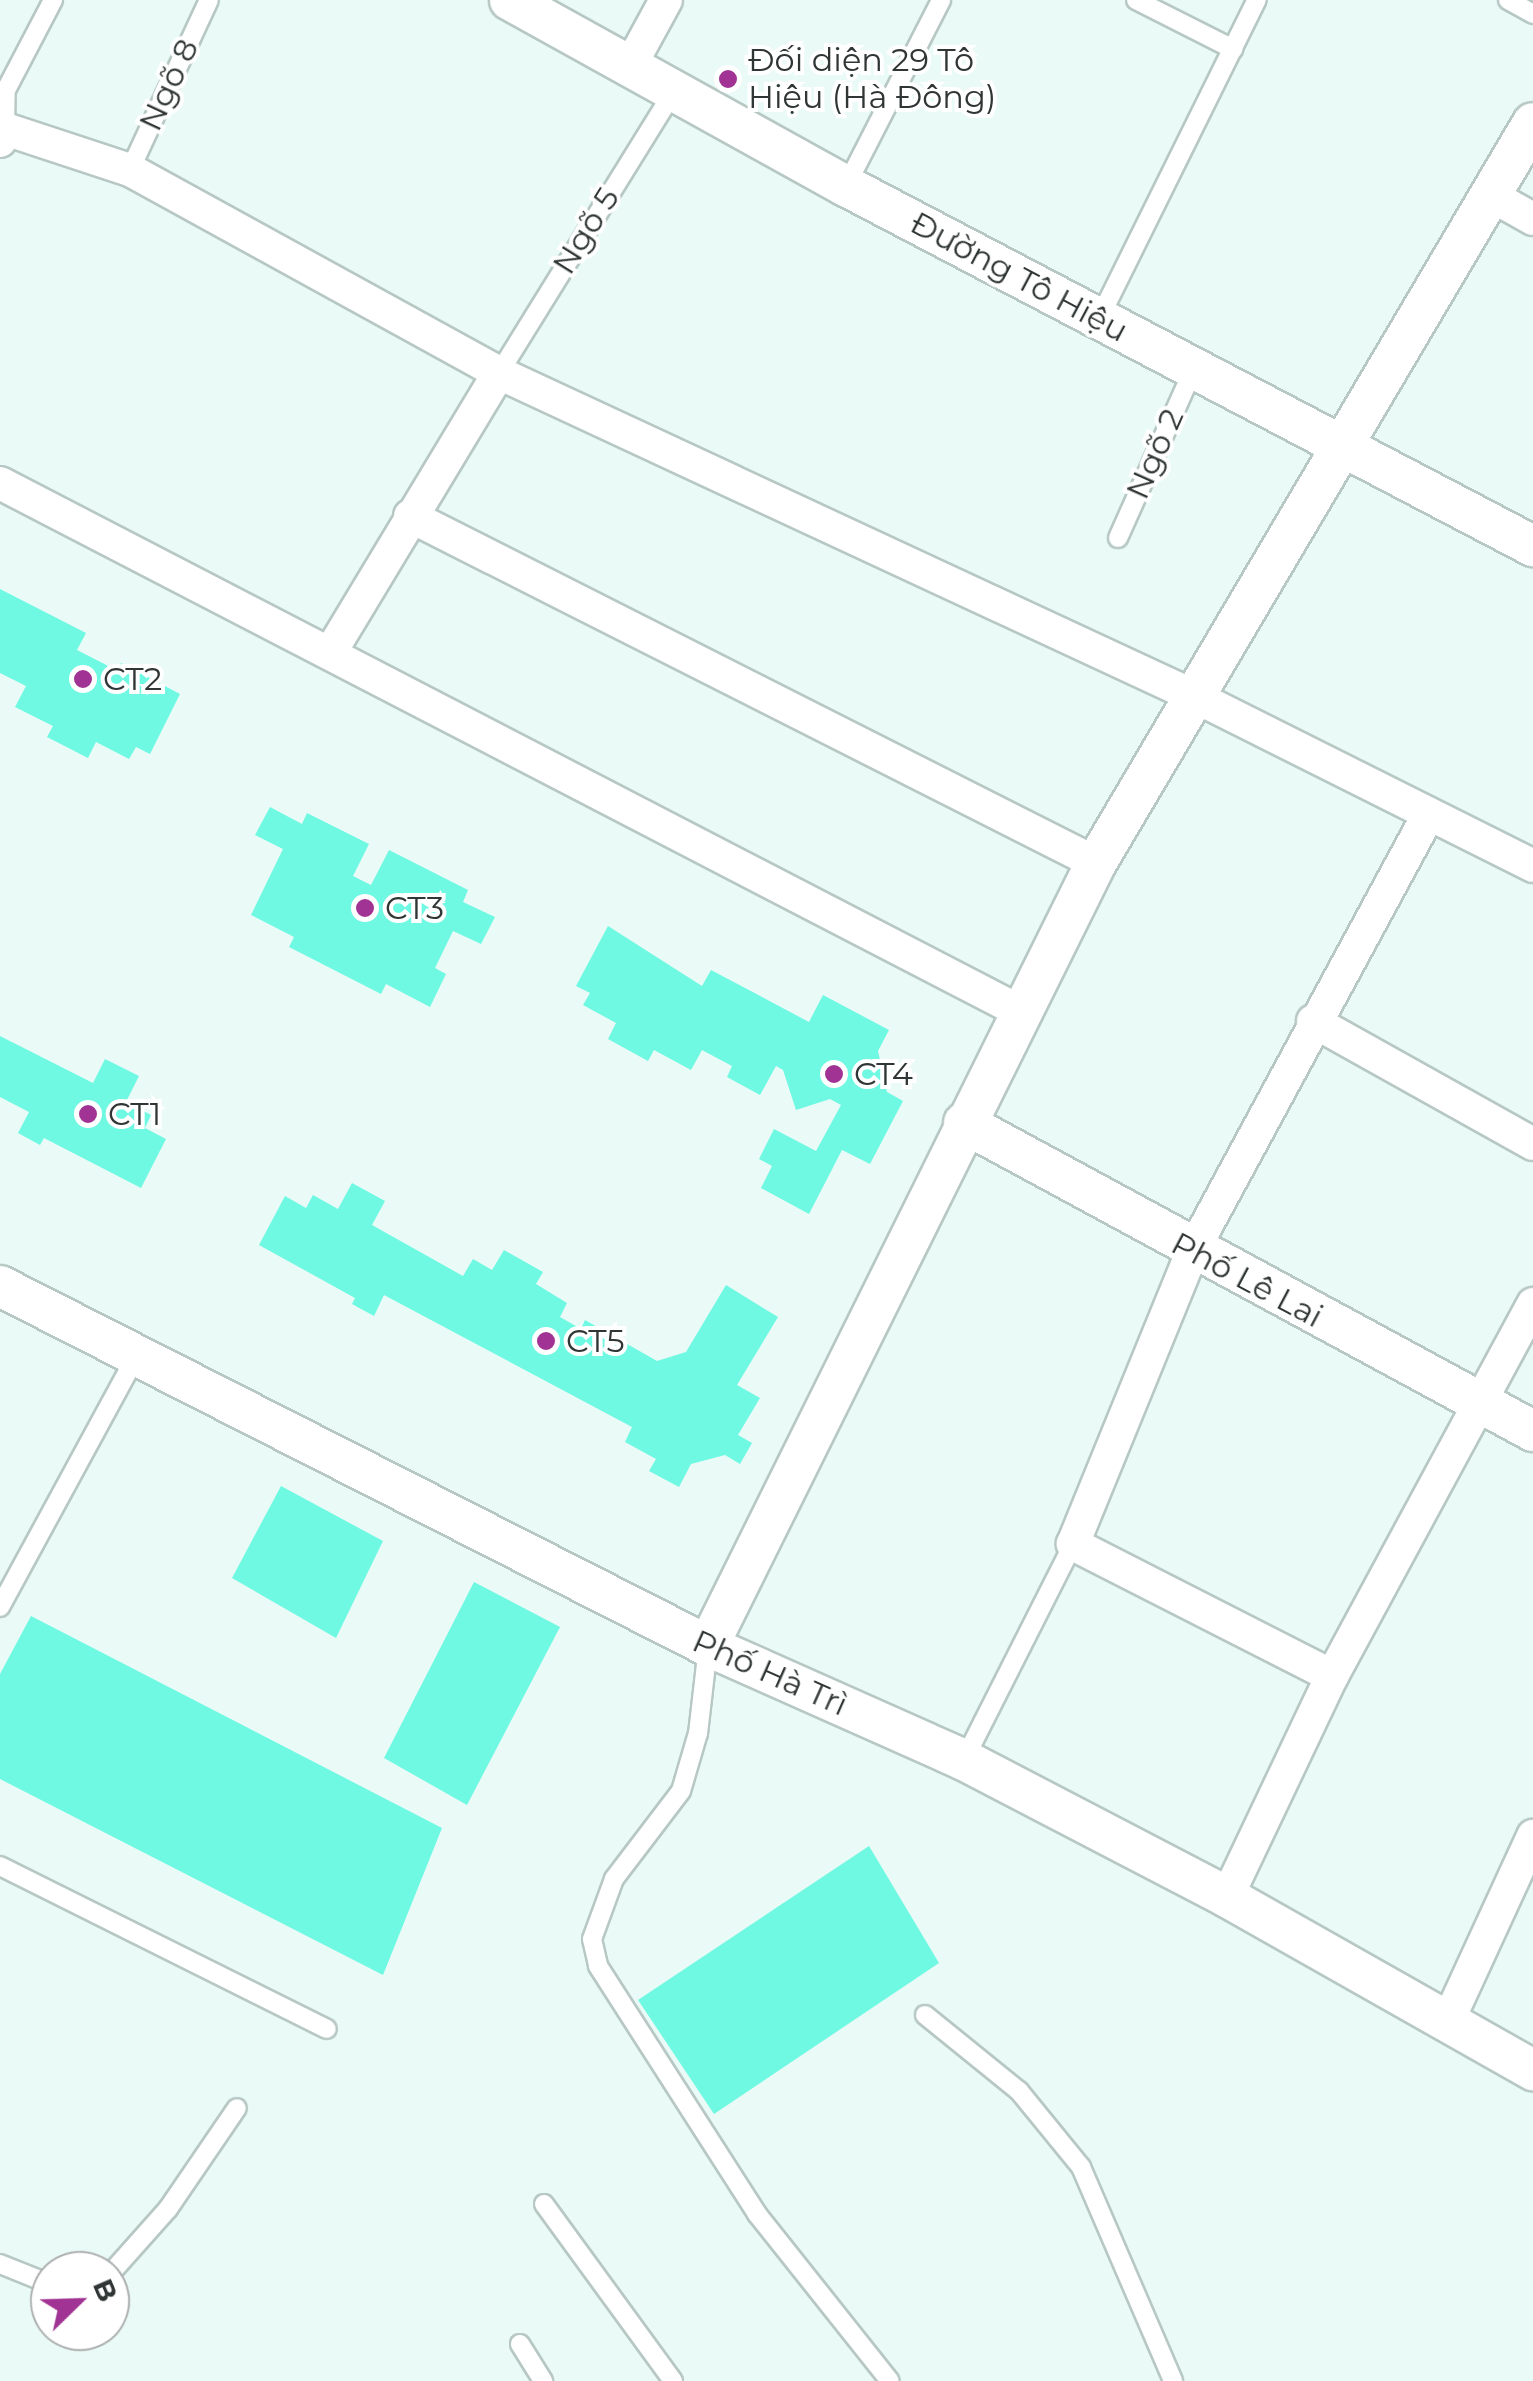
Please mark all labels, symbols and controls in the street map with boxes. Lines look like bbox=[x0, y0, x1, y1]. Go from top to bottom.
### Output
street label: Ngõ 8 bbox=[131, 33, 207, 137]
place label: Đối diện 29 Tô Hiệu (Hà Đông) bbox=[748, 42, 996, 117]
marker: Đối diện 29 Tô Hiệu (Hà Đông) bbox=[717, 68, 739, 90]
street label: Ngõ 5 bbox=[545, 181, 627, 281]
street label: Đường Tô Hiệu bbox=[904, 204, 1134, 350]
street label: Ngõ 2 bbox=[1118, 403, 1192, 505]
place label: CT2 bbox=[103, 660, 162, 698]
marker: CT2 bbox=[72, 668, 94, 690]
place label: CT3 bbox=[385, 889, 444, 927]
marker: CT3 bbox=[354, 897, 376, 919]
place label: CT4 bbox=[854, 1055, 913, 1093]
marker: CT4 bbox=[823, 1063, 845, 1085]
place label: CT1 bbox=[108, 1095, 161, 1133]
marker: CT1 bbox=[77, 1103, 99, 1125]
street label: Phố Lê Lai bbox=[1165, 1224, 1329, 1336]
place label: CT5 bbox=[566, 1322, 625, 1360]
marker: CT5 bbox=[535, 1330, 557, 1352]
street label: Phố Hà Trì bbox=[687, 1622, 853, 1724]
north arrow bbox=[30, 2251, 130, 2351]
text: B bbox=[86, 2274, 126, 2307]

